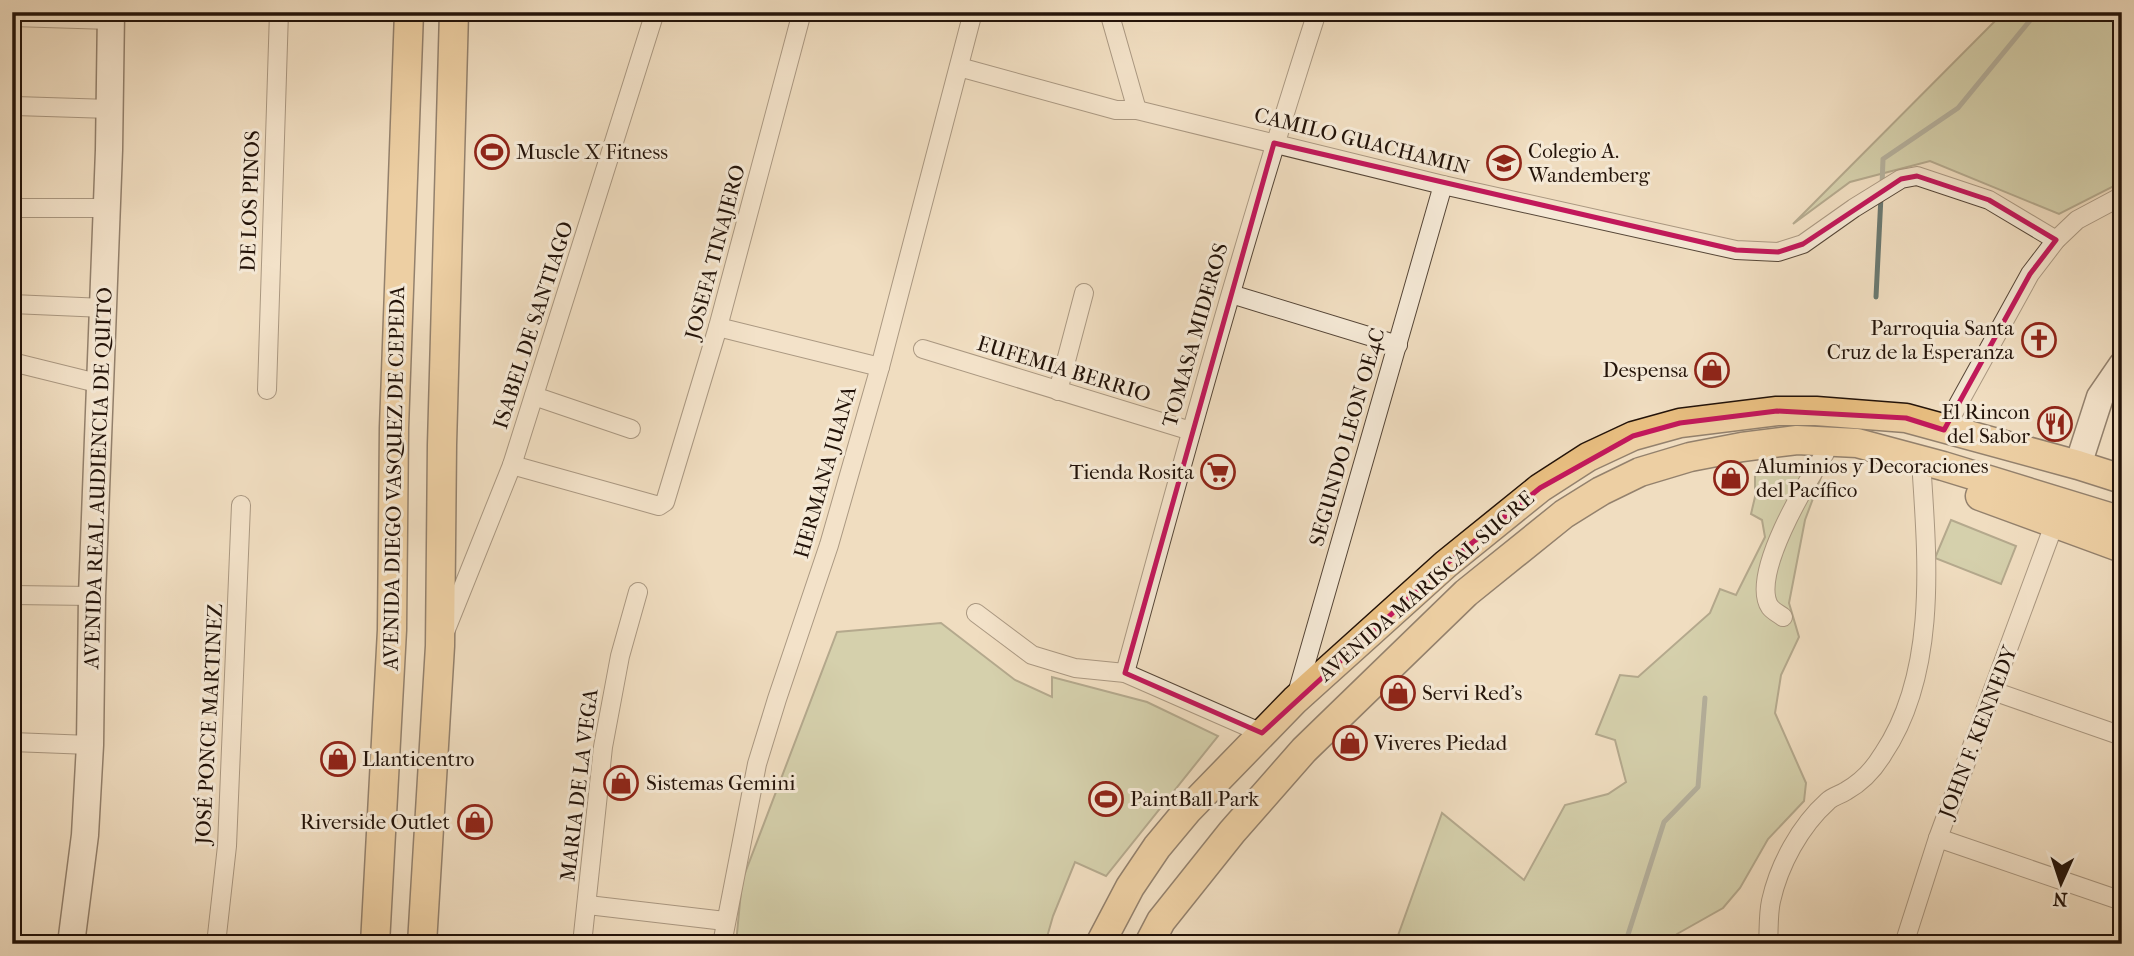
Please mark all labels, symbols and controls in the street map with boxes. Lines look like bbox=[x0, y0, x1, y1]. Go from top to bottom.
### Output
street label: CAMILO GUACHAMIN bbox=[1252, 103, 1472, 179]
street label: DE LOS PINOS bbox=[236, 130, 264, 272]
sports icon: Muscle X Fitness bbox=[473, 133, 511, 171]
place label: Colegio A. Wandemberg bbox=[1527, 139, 1650, 187]
place label: Muscle X Fitness bbox=[516, 140, 668, 164]
school or university icon: Colegio A. Wandemberg bbox=[1485, 144, 1523, 182]
street label: JOSEFA TINAJERO bbox=[680, 162, 750, 344]
street label: ISABEL DE SANTIAGO bbox=[488, 218, 578, 432]
street label: TOMASA MIDEROS bbox=[1157, 240, 1233, 430]
street label: AVENIDA DIEGO VASQUEZ DE CEPEDA bbox=[379, 285, 409, 672]
street label: AVENIDA REAL AUDIENCIA DE QUITO bbox=[79, 287, 117, 670]
place label: Parroquia Santa Cruz de la Esperanza bbox=[1827, 316, 2014, 364]
church icon: Parroquia Santa Cruz de la Esperanza bbox=[2020, 321, 2058, 359]
street label: SEGUNDO LEON OE4C bbox=[1304, 325, 1390, 549]
street label: EUFEMIA BERRIO bbox=[974, 331, 1154, 407]
shop icon: Despensa bbox=[1693, 351, 1731, 389]
place label: Despensa bbox=[1602, 358, 1688, 382]
street label: HERMANA JUANA bbox=[789, 383, 861, 561]
place label: El Rincon del Sabor bbox=[1941, 400, 2030, 448]
restaurant icon: El Rincon del Sabor bbox=[2036, 405, 2074, 443]
supermarket icon: Tienda Rosita bbox=[1199, 453, 1237, 491]
place label: Aluminios y Decoraciones del Pacífico bbox=[1755, 454, 1989, 502]
shop icon: Aluminios y Decoraciones del Pacífico bbox=[1712, 459, 1750, 497]
place label: Tienda Rosita bbox=[1069, 460, 1194, 484]
street label: AVENIDA MARISCAL SUCRE bbox=[1313, 486, 1539, 687]
street label: JOSÉ PONCE MARTINEZ bbox=[191, 603, 227, 847]
street label: JOHN F. KENNEDY bbox=[1933, 642, 2022, 823]
shop icon: Servi Red's bbox=[1379, 674, 1417, 712]
place label: Servi Red's bbox=[1422, 681, 1523, 705]
street label: MARIA DE LA VEGA bbox=[555, 687, 603, 883]
shop icon: Viveres Piedad bbox=[1331, 724, 1369, 762]
place label: Viveres Piedad bbox=[1373, 731, 1508, 755]
shop icon: Llanticentro bbox=[319, 740, 357, 778]
place label: Llanticentro bbox=[362, 747, 474, 771]
shop icon: Sistemas Gemini bbox=[602, 764, 640, 802]
place label: Sistemas Gemini bbox=[646, 771, 795, 795]
sports icon: PaintBall Park bbox=[1087, 780, 1125, 818]
place label: PaintBall Park bbox=[1130, 787, 1259, 811]
shop icon: Riverside Outlet bbox=[456, 803, 494, 841]
place label: Riverside Outlet bbox=[300, 810, 450, 834]
north arrow bbox=[2025, 848, 2096, 918]
text: N bbox=[2052, 888, 2068, 910]

